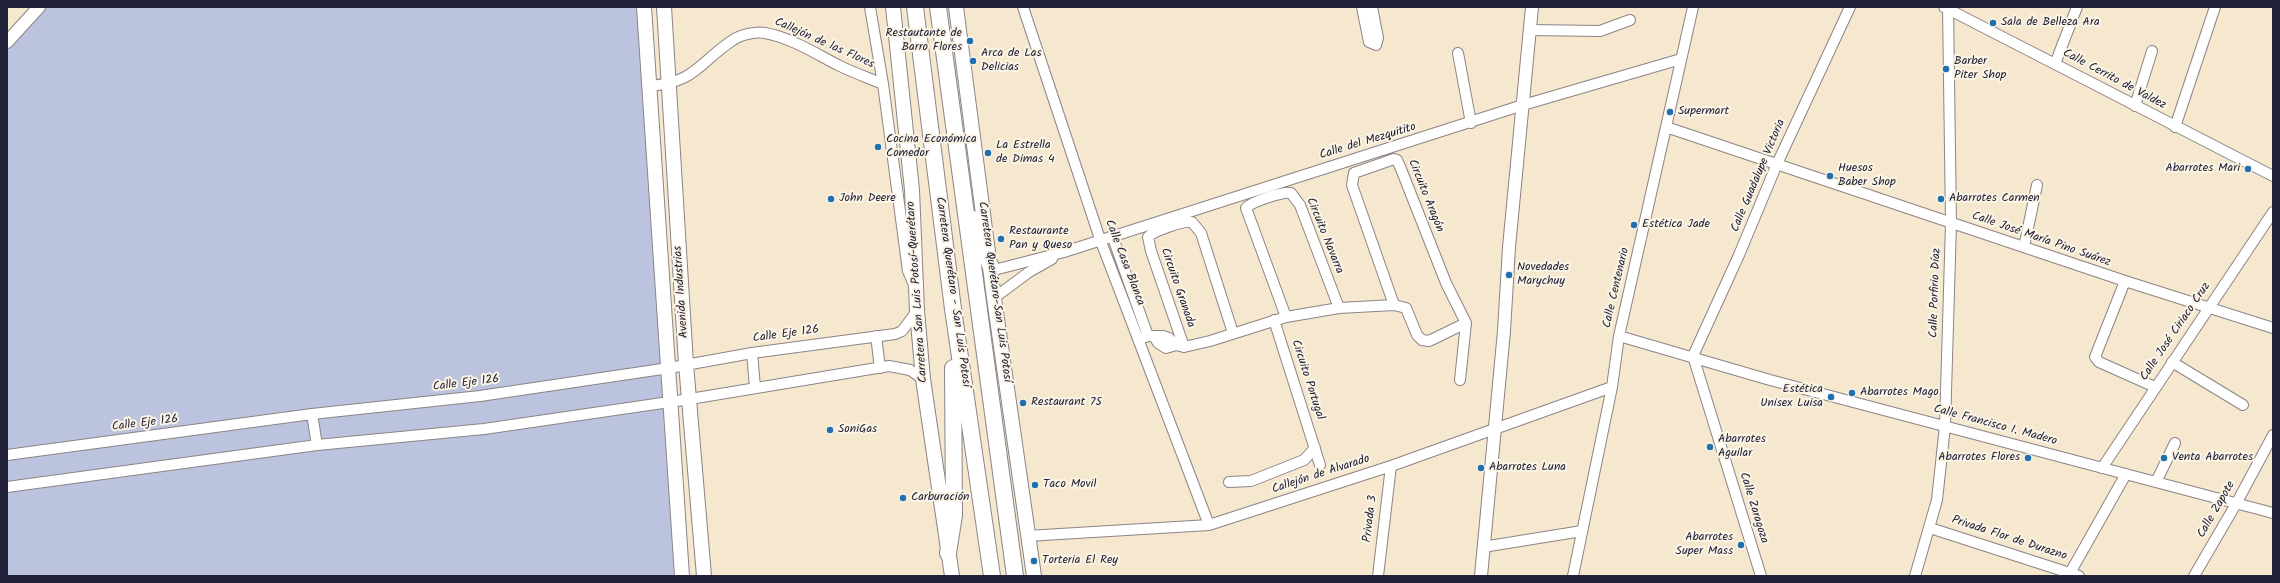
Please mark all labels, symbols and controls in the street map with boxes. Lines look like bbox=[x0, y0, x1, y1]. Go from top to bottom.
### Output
street label: Callejón de las Flores bbox=[772, 16, 876, 72]
place label: Sala de Belleza Ara bbox=[2001, 16, 2100, 30]
marker: Sala de Belleza Ara bbox=[1988, 18, 1998, 28]
place label: Restautante de Barro Flores bbox=[886, 27, 962, 55]
marker: Restautante de Barro Flores bbox=[965, 36, 975, 46]
place label: Arca de Las Delicias bbox=[981, 47, 1042, 75]
street label: Calle Cerrito de Valdez bbox=[2060, 47, 2168, 113]
place label: Barber Piter Shop bbox=[1954, 55, 2006, 83]
marker: Arca de Las Delicias bbox=[968, 56, 978, 66]
marker: Barber Piter Shop bbox=[1941, 64, 1951, 74]
place label: Supermart bbox=[1678, 105, 1729, 119]
marker: Supermart bbox=[1665, 107, 1675, 117]
street label: Calle Guadalupe Victoria bbox=[1729, 117, 1789, 235]
street label: Calle del Mezquitito bbox=[1318, 120, 1418, 164]
place label: Cocina Económica Comedor bbox=[886, 133, 977, 161]
place label: La Estrella de Dimas 4 bbox=[996, 139, 1055, 167]
marker: Cocina Económica Comedor bbox=[873, 142, 883, 152]
marker: La Estrella de Dimas 4 bbox=[983, 148, 993, 158]
street label: Circuito Aragón bbox=[1404, 157, 1446, 235]
place label: Huesos Baber Shop bbox=[1838, 162, 1896, 190]
place label: Abarrotes Mari bbox=[2166, 162, 2240, 176]
marker: Abarrotes Mari bbox=[2243, 164, 2253, 174]
marker: Huesos Baber Shop bbox=[1825, 171, 1835, 181]
place label: John Deere bbox=[839, 192, 896, 206]
place label: Abarrotes Carmen bbox=[1949, 192, 2040, 206]
marker: John Deere bbox=[826, 194, 836, 204]
marker: Abarrotes Carmen bbox=[1936, 194, 1946, 204]
street label: Carretera Querétaro - San Luis Potosí bbox=[932, 196, 972, 388]
street label: Circuito Navarra bbox=[1302, 196, 1346, 276]
street label: Carretera San Luis Potosí-Querétaro bbox=[904, 201, 932, 383]
street label: Carretera Querétaro-San Luis Potosí bbox=[974, 201, 1014, 383]
street label: Calle José María Pino Suárez bbox=[1970, 209, 2112, 271]
street label: Calle Casa Blanca bbox=[1101, 218, 1147, 308]
place label: Estética Jade bbox=[1642, 218, 1710, 232]
marker: Estética Jade bbox=[1629, 220, 1639, 230]
place label: Restaurante Pan y Queso bbox=[1009, 225, 1072, 253]
marker: Restaurante Pan y Queso bbox=[996, 234, 1006, 244]
street label: Avenida Industrias bbox=[672, 245, 692, 339]
street label: Circuito Granada bbox=[1157, 246, 1197, 330]
street label: Calle Centenario bbox=[1601, 246, 1633, 330]
street label: Calle Porfirio Díaz bbox=[1927, 248, 1945, 338]
place label: Novedades Marychuy bbox=[1517, 261, 1569, 289]
marker: Novedades Marychuy bbox=[1504, 270, 1514, 280]
street label: Calle José Ciriaco Cruz bbox=[2138, 280, 2214, 384]
street label: Calle Eje 126 bbox=[752, 323, 820, 347]
street label: Circuito Portugal bbox=[1287, 338, 1327, 422]
street label: Calle Eje 126 bbox=[432, 373, 500, 395]
place label: Estética Unisex Luisa bbox=[1760, 383, 1823, 411]
place label: Abarrotes Mago bbox=[1860, 386, 1939, 400]
marker: Abarrotes Mago bbox=[1847, 388, 1857, 398]
marker: Estética Unisex Luisa bbox=[1826, 392, 1836, 402]
place label: Restaurant 75 bbox=[1031, 396, 1102, 410]
marker: Restaurant 75 bbox=[1018, 398, 1028, 408]
street label: Calle Francisco I. Madero bbox=[1932, 403, 2058, 449]
street label: Calle Eje 126 bbox=[111, 413, 179, 435]
place label: SoniGas bbox=[838, 423, 877, 437]
marker: SoniGas bbox=[825, 425, 835, 435]
place label: Abarrotes Aguilar bbox=[1718, 433, 1766, 461]
marker: Abarrotes Aguilar bbox=[1705, 442, 1715, 452]
place label: Abarrotes Flores bbox=[1938, 451, 2020, 465]
place label: Venta Abarrotes bbox=[2172, 451, 2253, 465]
street label: Callejón de Alvarado bbox=[1270, 452, 1372, 498]
marker: Abarrotes Flores bbox=[2023, 453, 2033, 463]
marker: Venta Abarrotes bbox=[2159, 453, 2169, 463]
place label: Abarrotes Luna bbox=[1489, 461, 1566, 475]
marker: Abarrotes Luna bbox=[1476, 463, 1486, 473]
street label: Calle Zaragoza bbox=[1735, 471, 1771, 545]
place label: Taco Movil bbox=[1043, 478, 1096, 492]
street label: Calle Zapote bbox=[2195, 479, 2239, 541]
marker: Taco Movil bbox=[1030, 480, 1040, 490]
place label: Carburación bbox=[911, 491, 969, 505]
marker: Carburación bbox=[898, 493, 908, 503]
street label: Privada 3 bbox=[1361, 495, 1381, 543]
street label: Privada Flor de Durazno bbox=[1950, 514, 2068, 564]
place label: Abarrotes Super Mass bbox=[1676, 531, 1733, 559]
marker: Abarrotes Super Mass bbox=[1736, 540, 1746, 550]
place label: Torteria El Rey bbox=[1042, 554, 1118, 568]
marker: Torteria El Rey bbox=[1029, 556, 1039, 566]

